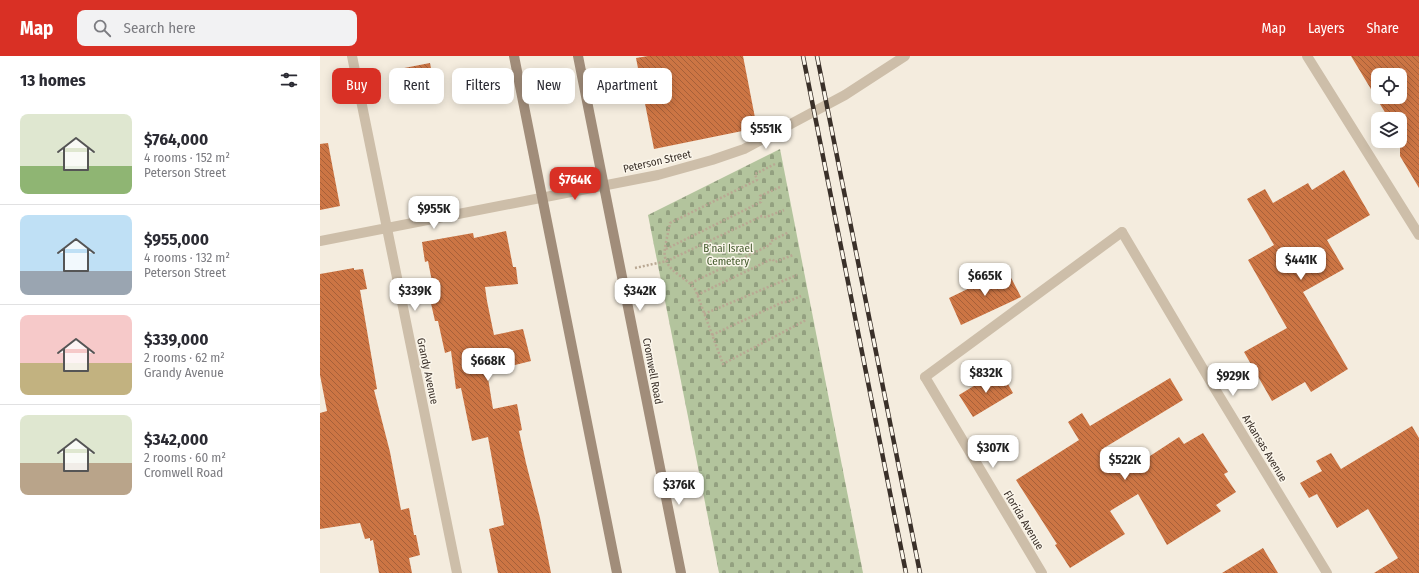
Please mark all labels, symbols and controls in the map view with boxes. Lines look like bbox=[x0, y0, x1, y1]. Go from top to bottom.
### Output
search box bbox=[77, 10, 357, 46]
text: Map bbox=[20, 17, 53, 40]
icon: search bbox=[91, 17, 113, 39]
text: Search here bbox=[123, 19, 196, 37]
text: Map bbox=[1262, 20, 1286, 37]
text: Layers bbox=[1308, 20, 1344, 37]
text: Share bbox=[1366, 20, 1399, 37]
chip: Buy bbox=[332, 68, 381, 104]
chip: Rent bbox=[389, 68, 444, 104]
chip: Filters bbox=[452, 68, 514, 104]
chip: New bbox=[522, 68, 575, 104]
chip: Apartment bbox=[583, 68, 672, 104]
map controls bbox=[1371, 68, 1407, 148]
button: locate bbox=[1371, 68, 1407, 104]
icon: filters bbox=[278, 69, 300, 91]
text: 13 homes bbox=[20, 70, 86, 91]
button: layers bbox=[1371, 112, 1407, 148]
pin: $551K bbox=[738, 116, 794, 150]
text: $551K bbox=[750, 121, 782, 136]
text: $764,000 bbox=[144, 129, 208, 150]
icon: home bbox=[52, 130, 100, 178]
street label: Peterson Street bbox=[622, 147, 693, 176]
text: 4 rooms · 152 m² bbox=[144, 150, 230, 165]
text: Peterson Street bbox=[144, 165, 226, 180]
pin: $764K bbox=[547, 167, 603, 201]
text: $764K bbox=[559, 172, 591, 187]
pin: $955K bbox=[406, 196, 462, 230]
text: $955K bbox=[417, 201, 451, 216]
text: $955,000 bbox=[144, 229, 209, 250]
icon: home bbox=[52, 231, 100, 279]
park label: B’nai Israel Cemetery bbox=[703, 242, 753, 268]
pin: $441K bbox=[1273, 247, 1329, 281]
text: 4 rooms · 132 m² bbox=[144, 250, 230, 265]
text: $441K bbox=[1285, 252, 1317, 267]
pin: $665K bbox=[957, 263, 1013, 297]
text: Peterson Street bbox=[144, 265, 226, 280]
text: $665K bbox=[968, 268, 1002, 283]
pin: $339K bbox=[387, 278, 443, 312]
pin: $342K bbox=[612, 278, 668, 312]
text: $339K bbox=[399, 283, 431, 298]
text: $342K bbox=[624, 283, 656, 298]
text: $339,000 bbox=[144, 329, 209, 350]
icon: home bbox=[52, 331, 100, 379]
street label: Grandy Avenue bbox=[414, 337, 441, 405]
street label: Cromwell Road bbox=[640, 337, 665, 405]
pin: $668K bbox=[460, 348, 516, 382]
text: 2 rooms · 62 m² bbox=[144, 350, 225, 365]
text: $668K bbox=[471, 353, 505, 368]
pin: $832K bbox=[958, 360, 1014, 394]
pin: $929K bbox=[1205, 363, 1261, 397]
text: Grandy Avenue bbox=[144, 365, 224, 380]
text: $832K bbox=[970, 365, 1002, 380]
text: $929K bbox=[1216, 368, 1250, 383]
street label: Arkansas Avenue bbox=[1239, 412, 1290, 484]
text: $342,000 bbox=[144, 429, 208, 450]
icon: home bbox=[52, 431, 100, 479]
pin: $307K bbox=[965, 435, 1021, 469]
text: $307K bbox=[977, 440, 1009, 455]
pin: $522K bbox=[1097, 447, 1153, 481]
text: 2 rooms · 60 m² bbox=[144, 450, 226, 465]
text: $522K bbox=[1109, 452, 1141, 467]
text: Cromwell Road bbox=[144, 465, 223, 480]
pin: $376K bbox=[651, 472, 707, 506]
text: $376K bbox=[663, 477, 695, 492]
street label: Florida Avenue bbox=[1001, 488, 1046, 552]

